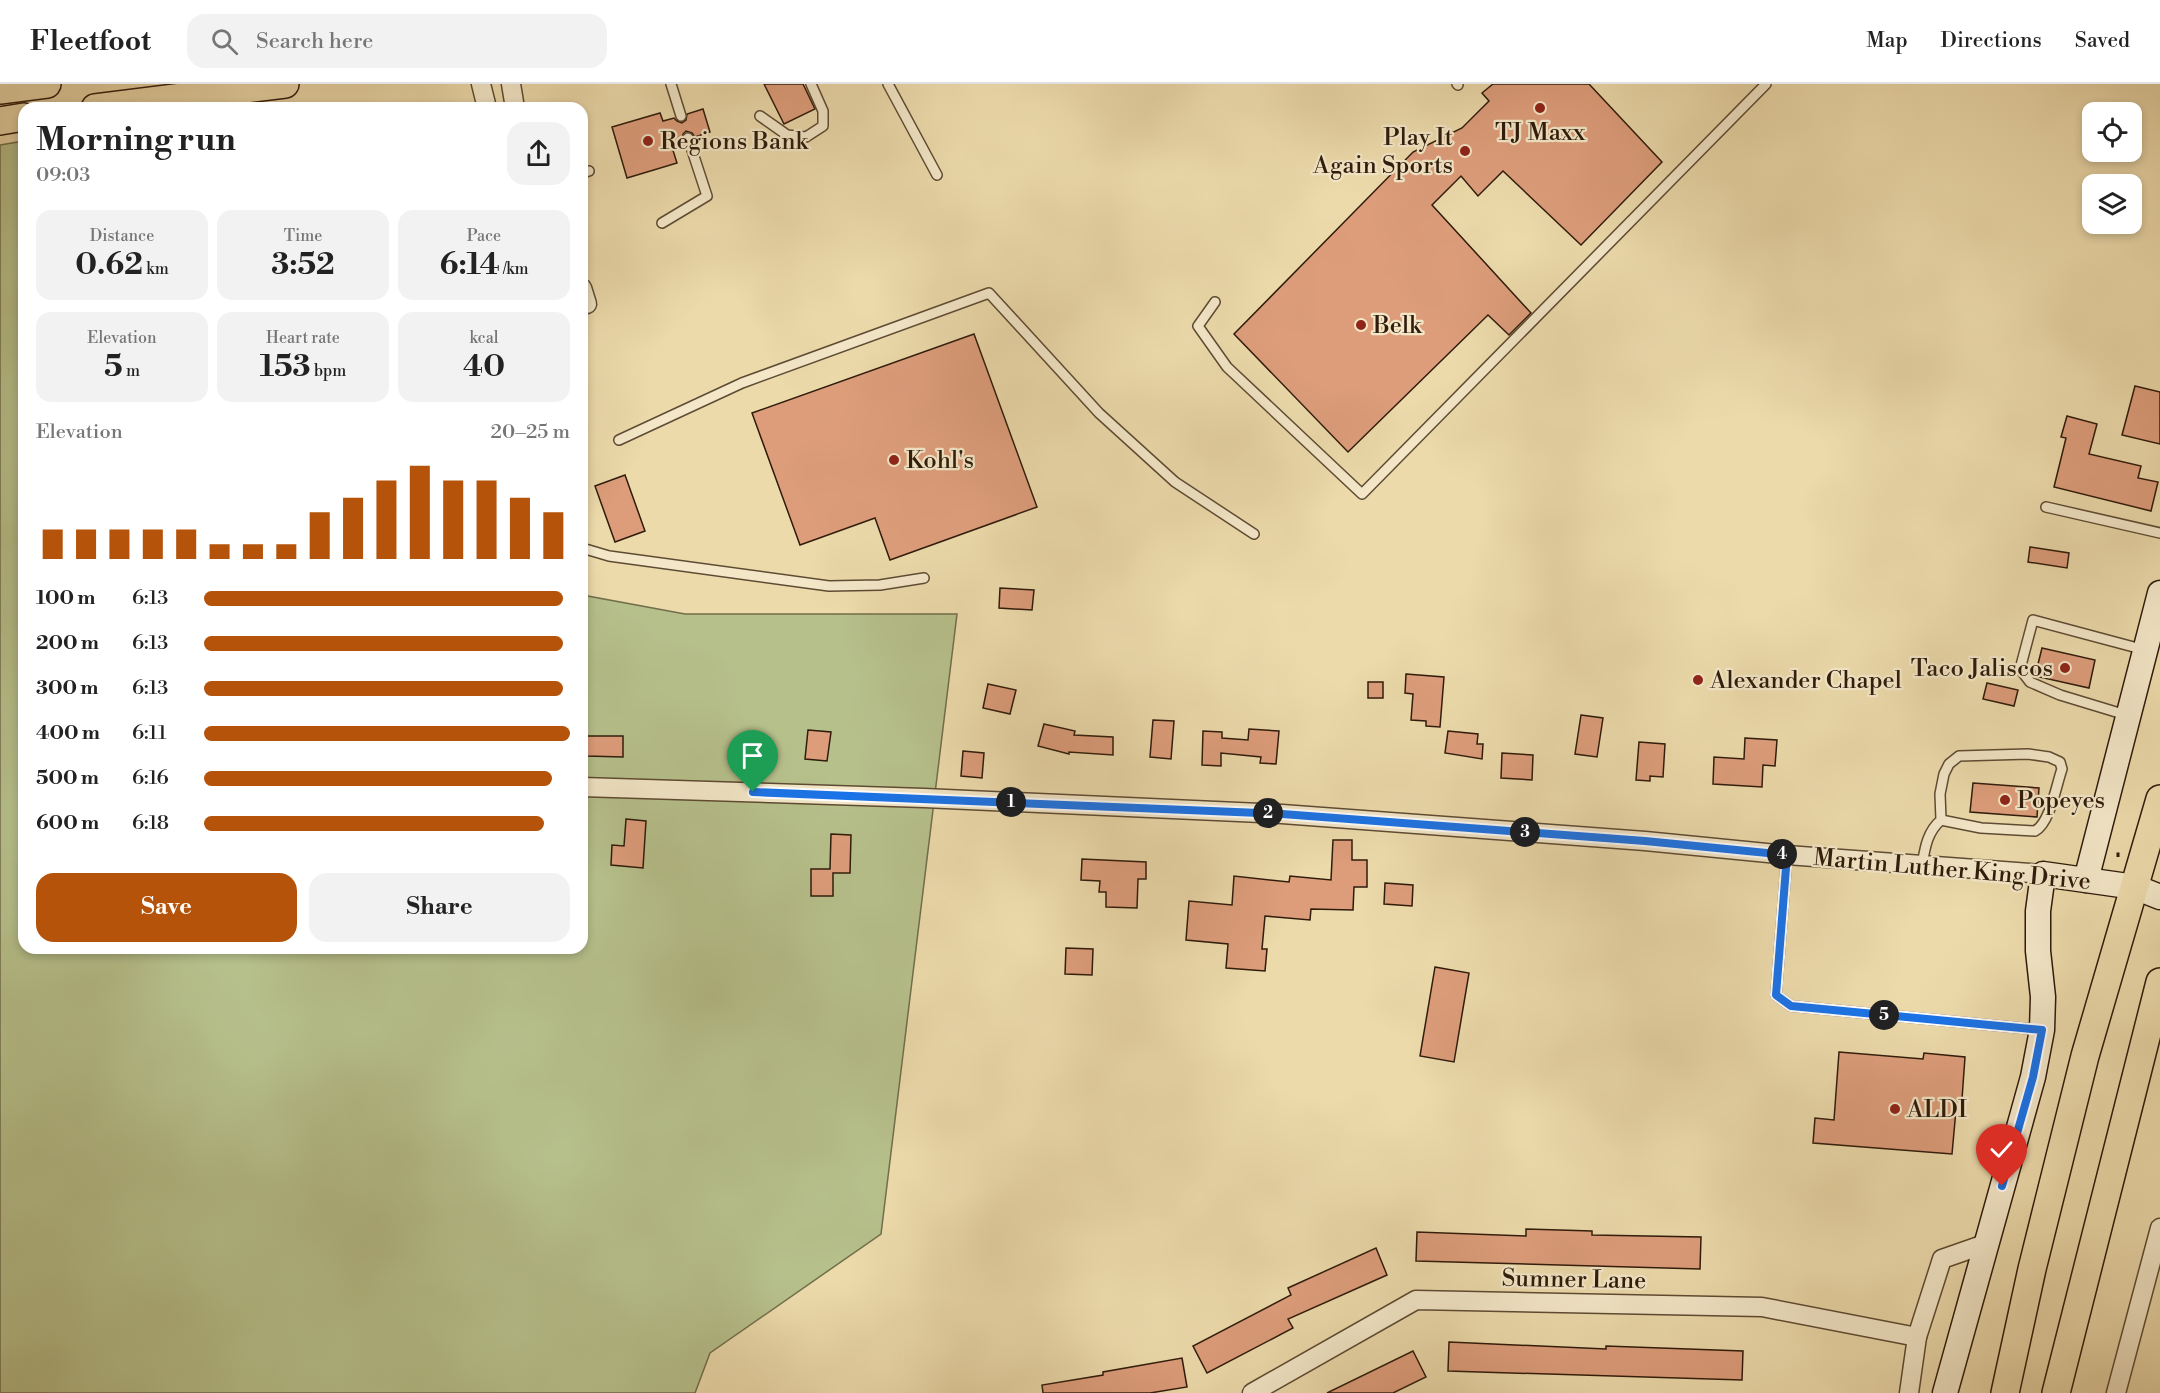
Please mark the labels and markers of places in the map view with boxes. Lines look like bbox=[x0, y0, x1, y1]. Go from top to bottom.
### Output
marker: TJ Maxx bbox=[1533, 101, 1547, 115]
place label: TJ Maxx bbox=[1495, 118, 1586, 148]
place label: Play It Again Sports bbox=[1312, 123, 1454, 181]
place label: Regions Bank bbox=[660, 127, 809, 157]
marker: Regions Bank bbox=[641, 134, 655, 148]
marker: Play It Again Sports bbox=[1458, 144, 1472, 158]
place label: Belk bbox=[1372, 311, 1423, 341]
marker: Belk bbox=[1354, 318, 1368, 332]
place label: Kohl's bbox=[906, 446, 974, 476]
marker: Kohl's bbox=[887, 453, 901, 467]
place label: Taco Jaliscos bbox=[1911, 654, 2053, 684]
marker: Taco Jaliscos bbox=[2058, 661, 2072, 675]
place label: Alexander Chapel bbox=[1709, 666, 1902, 696]
marker: Alexander Chapel bbox=[1691, 673, 1705, 687]
pin bbox=[727, 730, 778, 792]
place label: Popeyes bbox=[2017, 786, 2105, 816]
pin: 1 bbox=[996, 787, 1026, 817]
marker: Popeyes bbox=[1998, 793, 2012, 807]
pin: 2 bbox=[1253, 798, 1283, 828]
pin: 3 bbox=[1510, 817, 1540, 847]
pin: 4 bbox=[1767, 839, 1797, 869]
pin: 5 bbox=[1869, 1000, 1899, 1030]
place label: ALDI bbox=[1906, 1095, 1967, 1125]
marker: ALDI bbox=[1888, 1102, 1902, 1116]
pin bbox=[1976, 1124, 2027, 1186]

